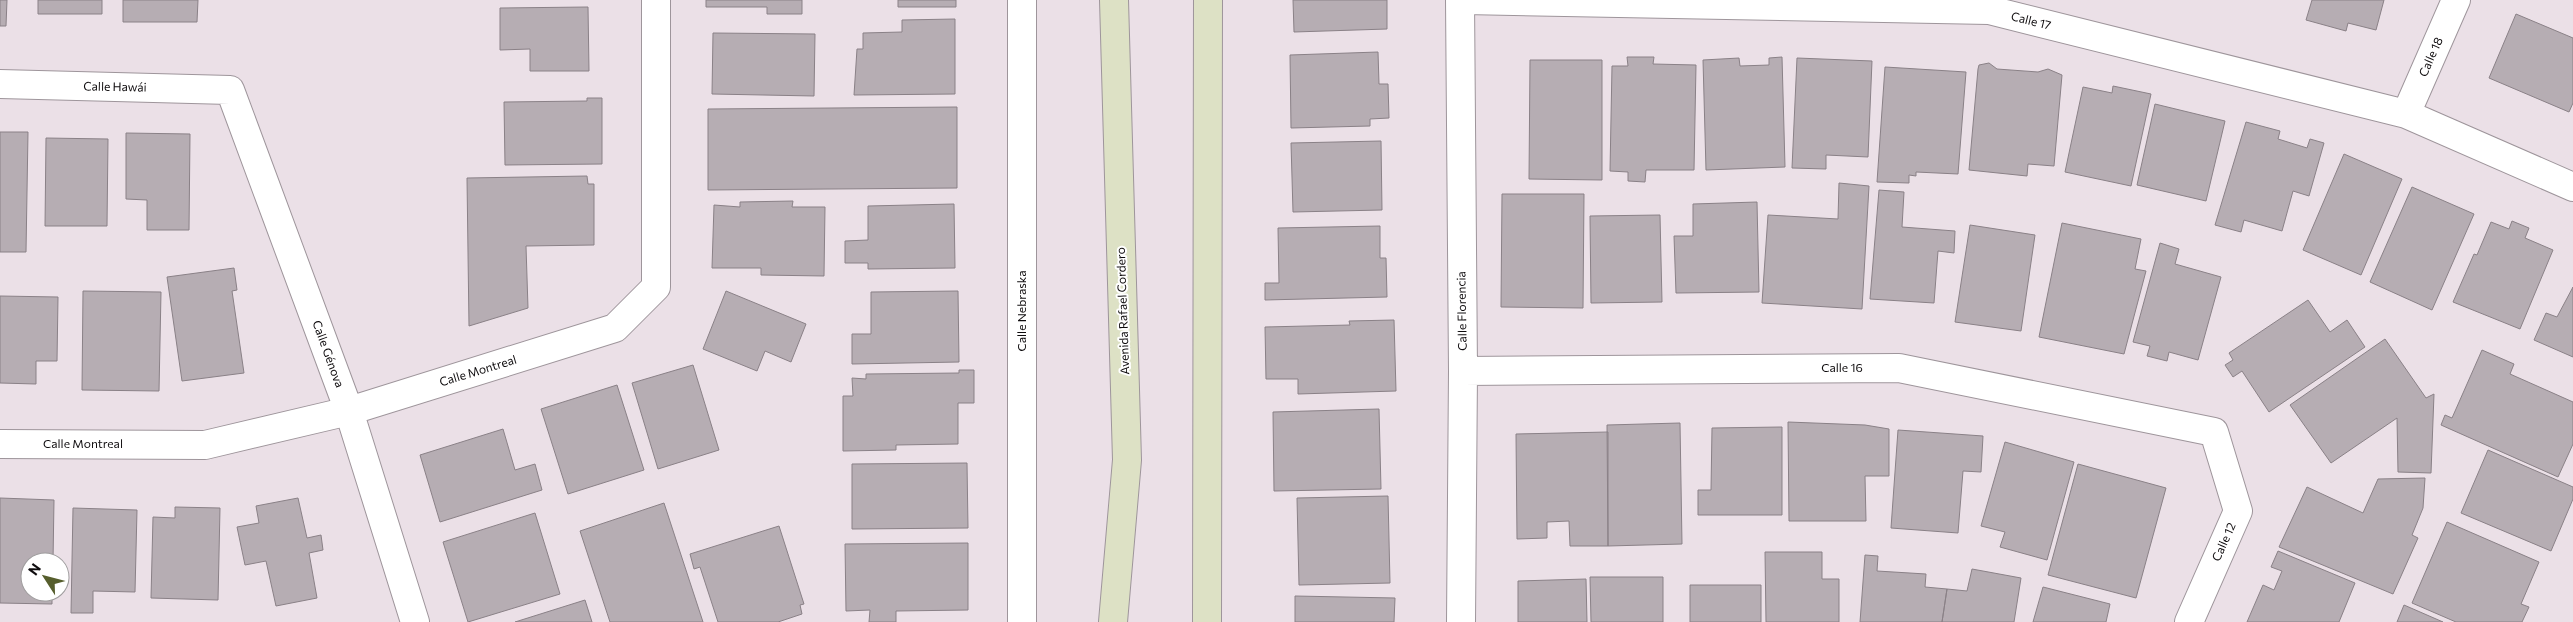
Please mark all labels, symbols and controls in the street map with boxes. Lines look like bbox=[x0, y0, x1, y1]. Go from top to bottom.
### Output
street label: Calle 17 bbox=[2010, 8, 2053, 32]
street label: Calle 18 bbox=[2415, 35, 2445, 78]
street label: Calle Hawái bbox=[83, 78, 147, 94]
street label: Avenida Rafael Cordero bbox=[1113, 247, 1131, 375]
street label: Calle Nebraska bbox=[1014, 271, 1028, 351]
street label: Calle Florencia bbox=[1453, 271, 1469, 351]
street label: Calle Génova bbox=[310, 318, 348, 389]
street label: Calle Montreal bbox=[437, 352, 518, 388]
street label: Calle 16 bbox=[1821, 360, 1863, 374]
street label: Calle Montreal bbox=[43, 436, 123, 450]
street label: Calle 12 bbox=[2208, 520, 2238, 563]
north arrow bbox=[20, 552, 70, 602]
text: N bbox=[24, 560, 44, 578]

